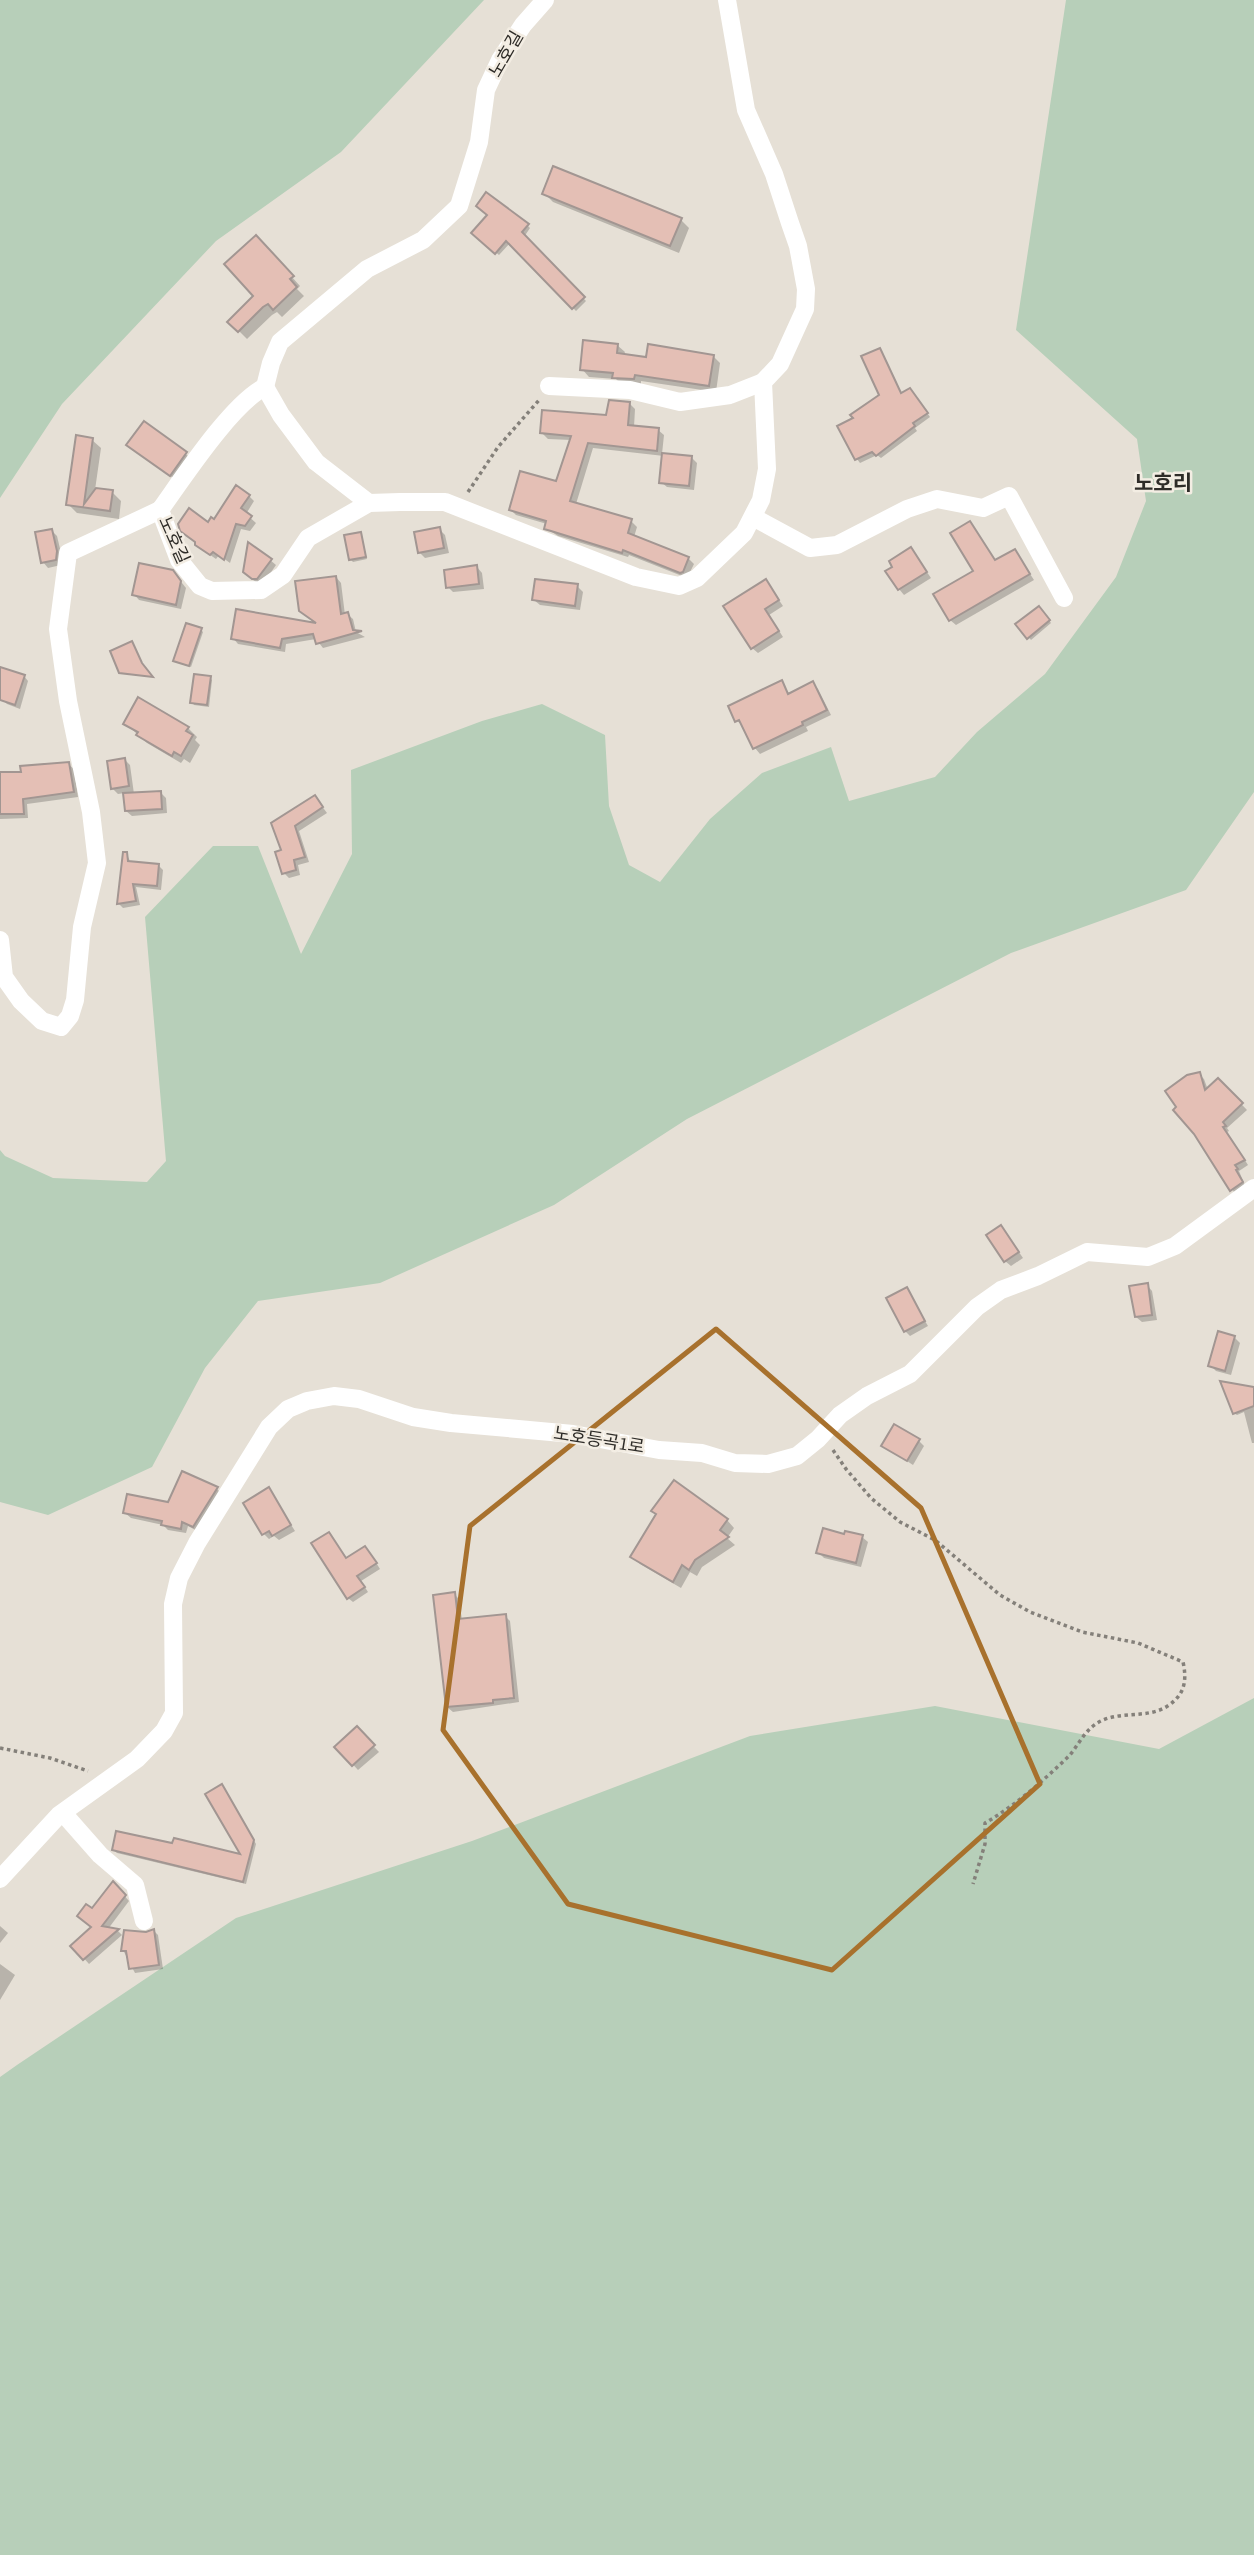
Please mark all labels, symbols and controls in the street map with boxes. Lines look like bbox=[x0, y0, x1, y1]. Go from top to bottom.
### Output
street label: 노호길 bbox=[482, 26, 529, 82]
district label: 노호리 bbox=[1134, 468, 1192, 497]
street label: 노호길 bbox=[153, 512, 196, 568]
street label: 노호등곡1로 bbox=[552, 1420, 646, 1459]

